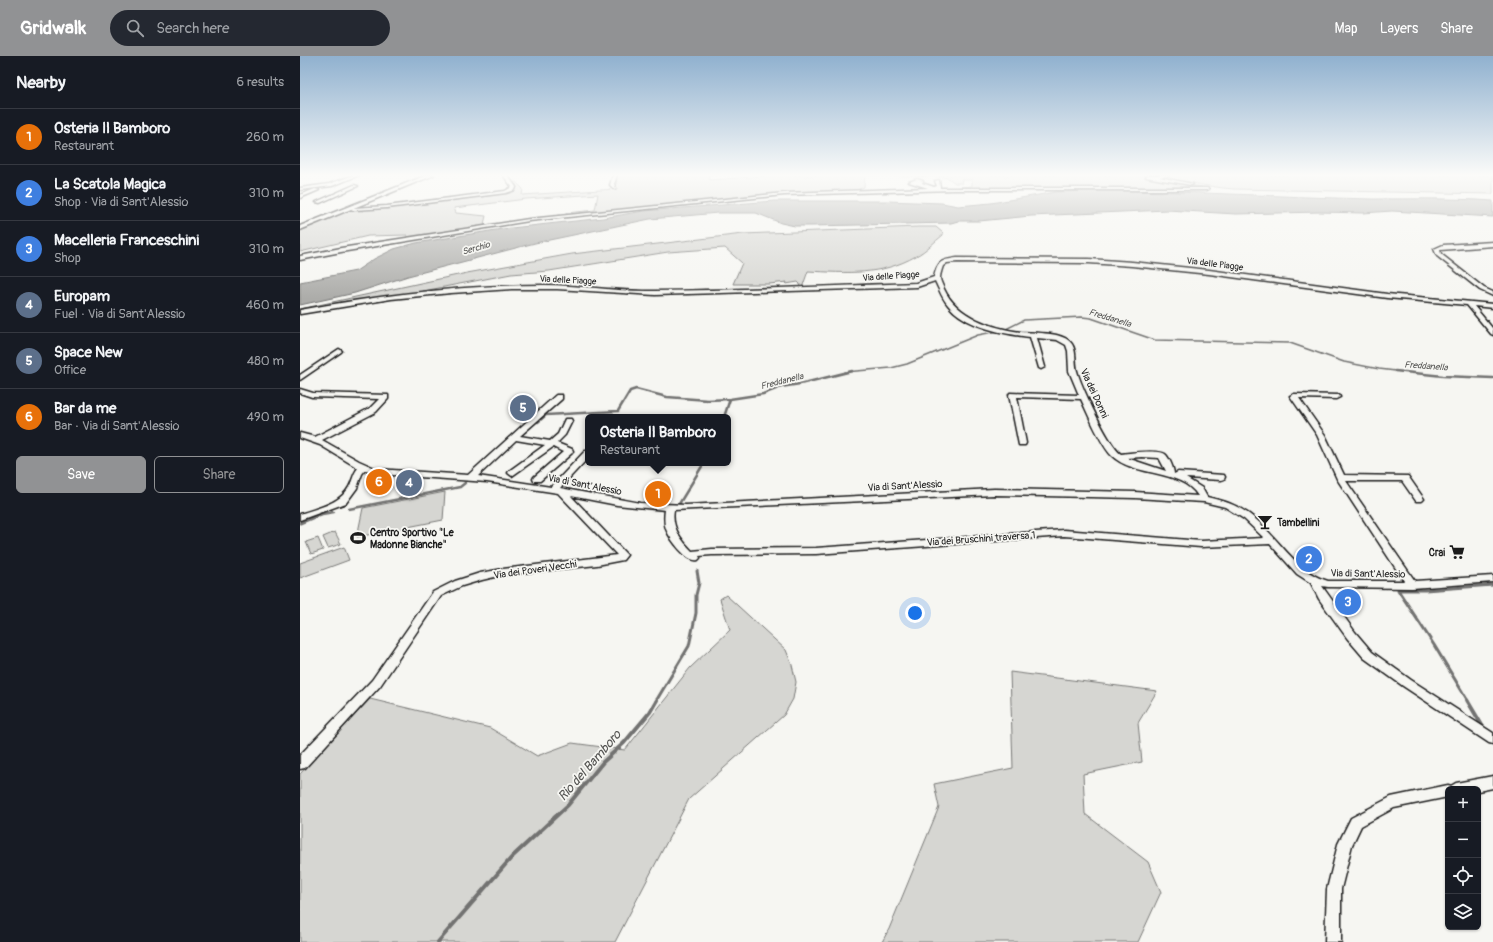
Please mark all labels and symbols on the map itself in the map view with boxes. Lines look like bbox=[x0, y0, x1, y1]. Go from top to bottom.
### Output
water label: Serchio bbox=[461, 239, 492, 258]
street label: Via delle Piagge bbox=[1186, 256, 1244, 273]
street label: Via delle Piagge bbox=[862, 269, 920, 284]
street label: Via delle Piagge bbox=[539, 274, 597, 288]
water label: Freddanella bbox=[1087, 307, 1133, 330]
water label: Freddanella bbox=[1404, 359, 1449, 374]
street label: Via dei Donni bbox=[1077, 367, 1111, 420]
water label: Freddanella bbox=[760, 371, 805, 392]
pin: 5 bbox=[510, 393, 536, 423]
pin: 6 bbox=[366, 467, 392, 497]
pin: 4 bbox=[396, 468, 422, 498]
street label: Via di Sant'Alessio bbox=[547, 472, 623, 498]
street label: Via di Sant'Alessio bbox=[867, 478, 943, 494]
pin: 1 bbox=[645, 479, 671, 509]
bar icon: Tambellini bbox=[1256, 513, 1274, 531]
place label: Tambellini bbox=[1276, 517, 1319, 529]
place label: Centro Sportivo "Le Madonne Bianche" bbox=[370, 527, 455, 551]
sports icon: Centro Sportivo "Le Madonne Bianche" bbox=[349, 529, 367, 547]
street label: Via dei Bruschini traversa 1 bbox=[926, 529, 1036, 549]
supermarket icon: Crai bbox=[1448, 543, 1466, 561]
pin: 2 bbox=[1296, 544, 1322, 574]
place label: Crai bbox=[1429, 547, 1445, 559]
street label: Via dei Poveri Vecchi bbox=[493, 558, 578, 582]
street label: Via di Sant'Alessio bbox=[1330, 567, 1406, 581]
pin: 3 bbox=[1335, 587, 1361, 617]
your location bbox=[905, 603, 925, 623]
water label: Rio del Bamboro bbox=[555, 726, 625, 804]

